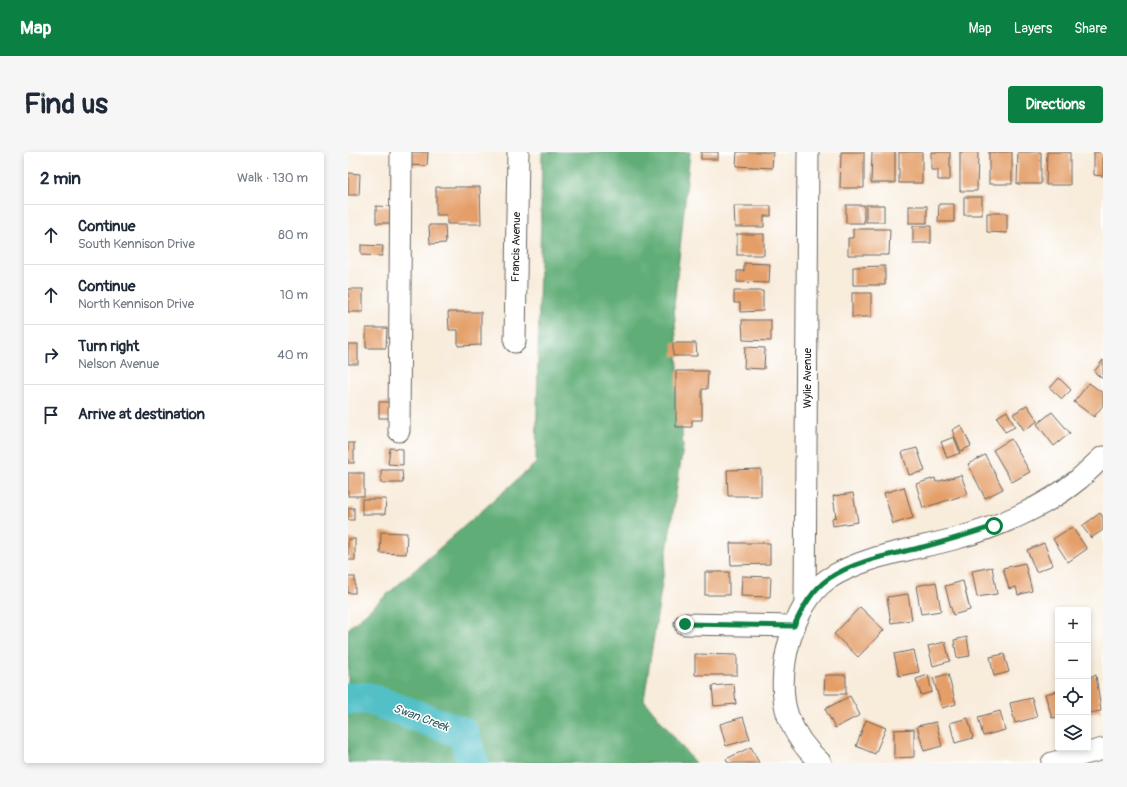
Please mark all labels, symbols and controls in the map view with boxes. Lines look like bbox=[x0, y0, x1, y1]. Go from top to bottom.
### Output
text: Map bbox=[20, 16, 51, 40]
text: Map bbox=[969, 20, 992, 37]
text: Layers bbox=[1014, 20, 1052, 37]
text: Share bbox=[1074, 20, 1107, 37]
button: Directions bbox=[1008, 86, 1103, 123]
text: Find us bbox=[24, 87, 108, 122]
text: 2 min bbox=[40, 168, 81, 189]
text: Walk · 130 m bbox=[237, 170, 308, 186]
street label: Francis Avenue bbox=[509, 211, 523, 282]
text: Continue bbox=[78, 217, 136, 236]
icon: ahead bbox=[40, 224, 62, 246]
text: 80 m bbox=[278, 227, 308, 243]
text: South Kennison Drive bbox=[78, 236, 195, 252]
text: Continue bbox=[78, 277, 136, 296]
icon: ahead bbox=[40, 284, 62, 306]
text: 10 m bbox=[280, 287, 308, 303]
text: North Kennison Drive bbox=[78, 296, 194, 312]
text: Turn right bbox=[78, 337, 139, 356]
icon: right bbox=[40, 344, 62, 366]
text: 40 m bbox=[277, 347, 308, 363]
street label: Wylie Avenue bbox=[801, 347, 814, 408]
text: Nelson Avenue bbox=[78, 356, 159, 372]
icon: arrive bbox=[40, 404, 62, 426]
text: Arrive at destination bbox=[78, 405, 205, 424]
route start bbox=[985, 517, 1003, 535]
map controls bbox=[1055, 607, 1091, 751]
button: + bbox=[1055, 607, 1091, 643]
route end bbox=[676, 615, 694, 633]
button: − bbox=[1055, 643, 1091, 679]
button: locate bbox=[1055, 679, 1091, 715]
water label: Swan Creek bbox=[391, 701, 452, 735]
button: layers bbox=[1055, 715, 1091, 751]

